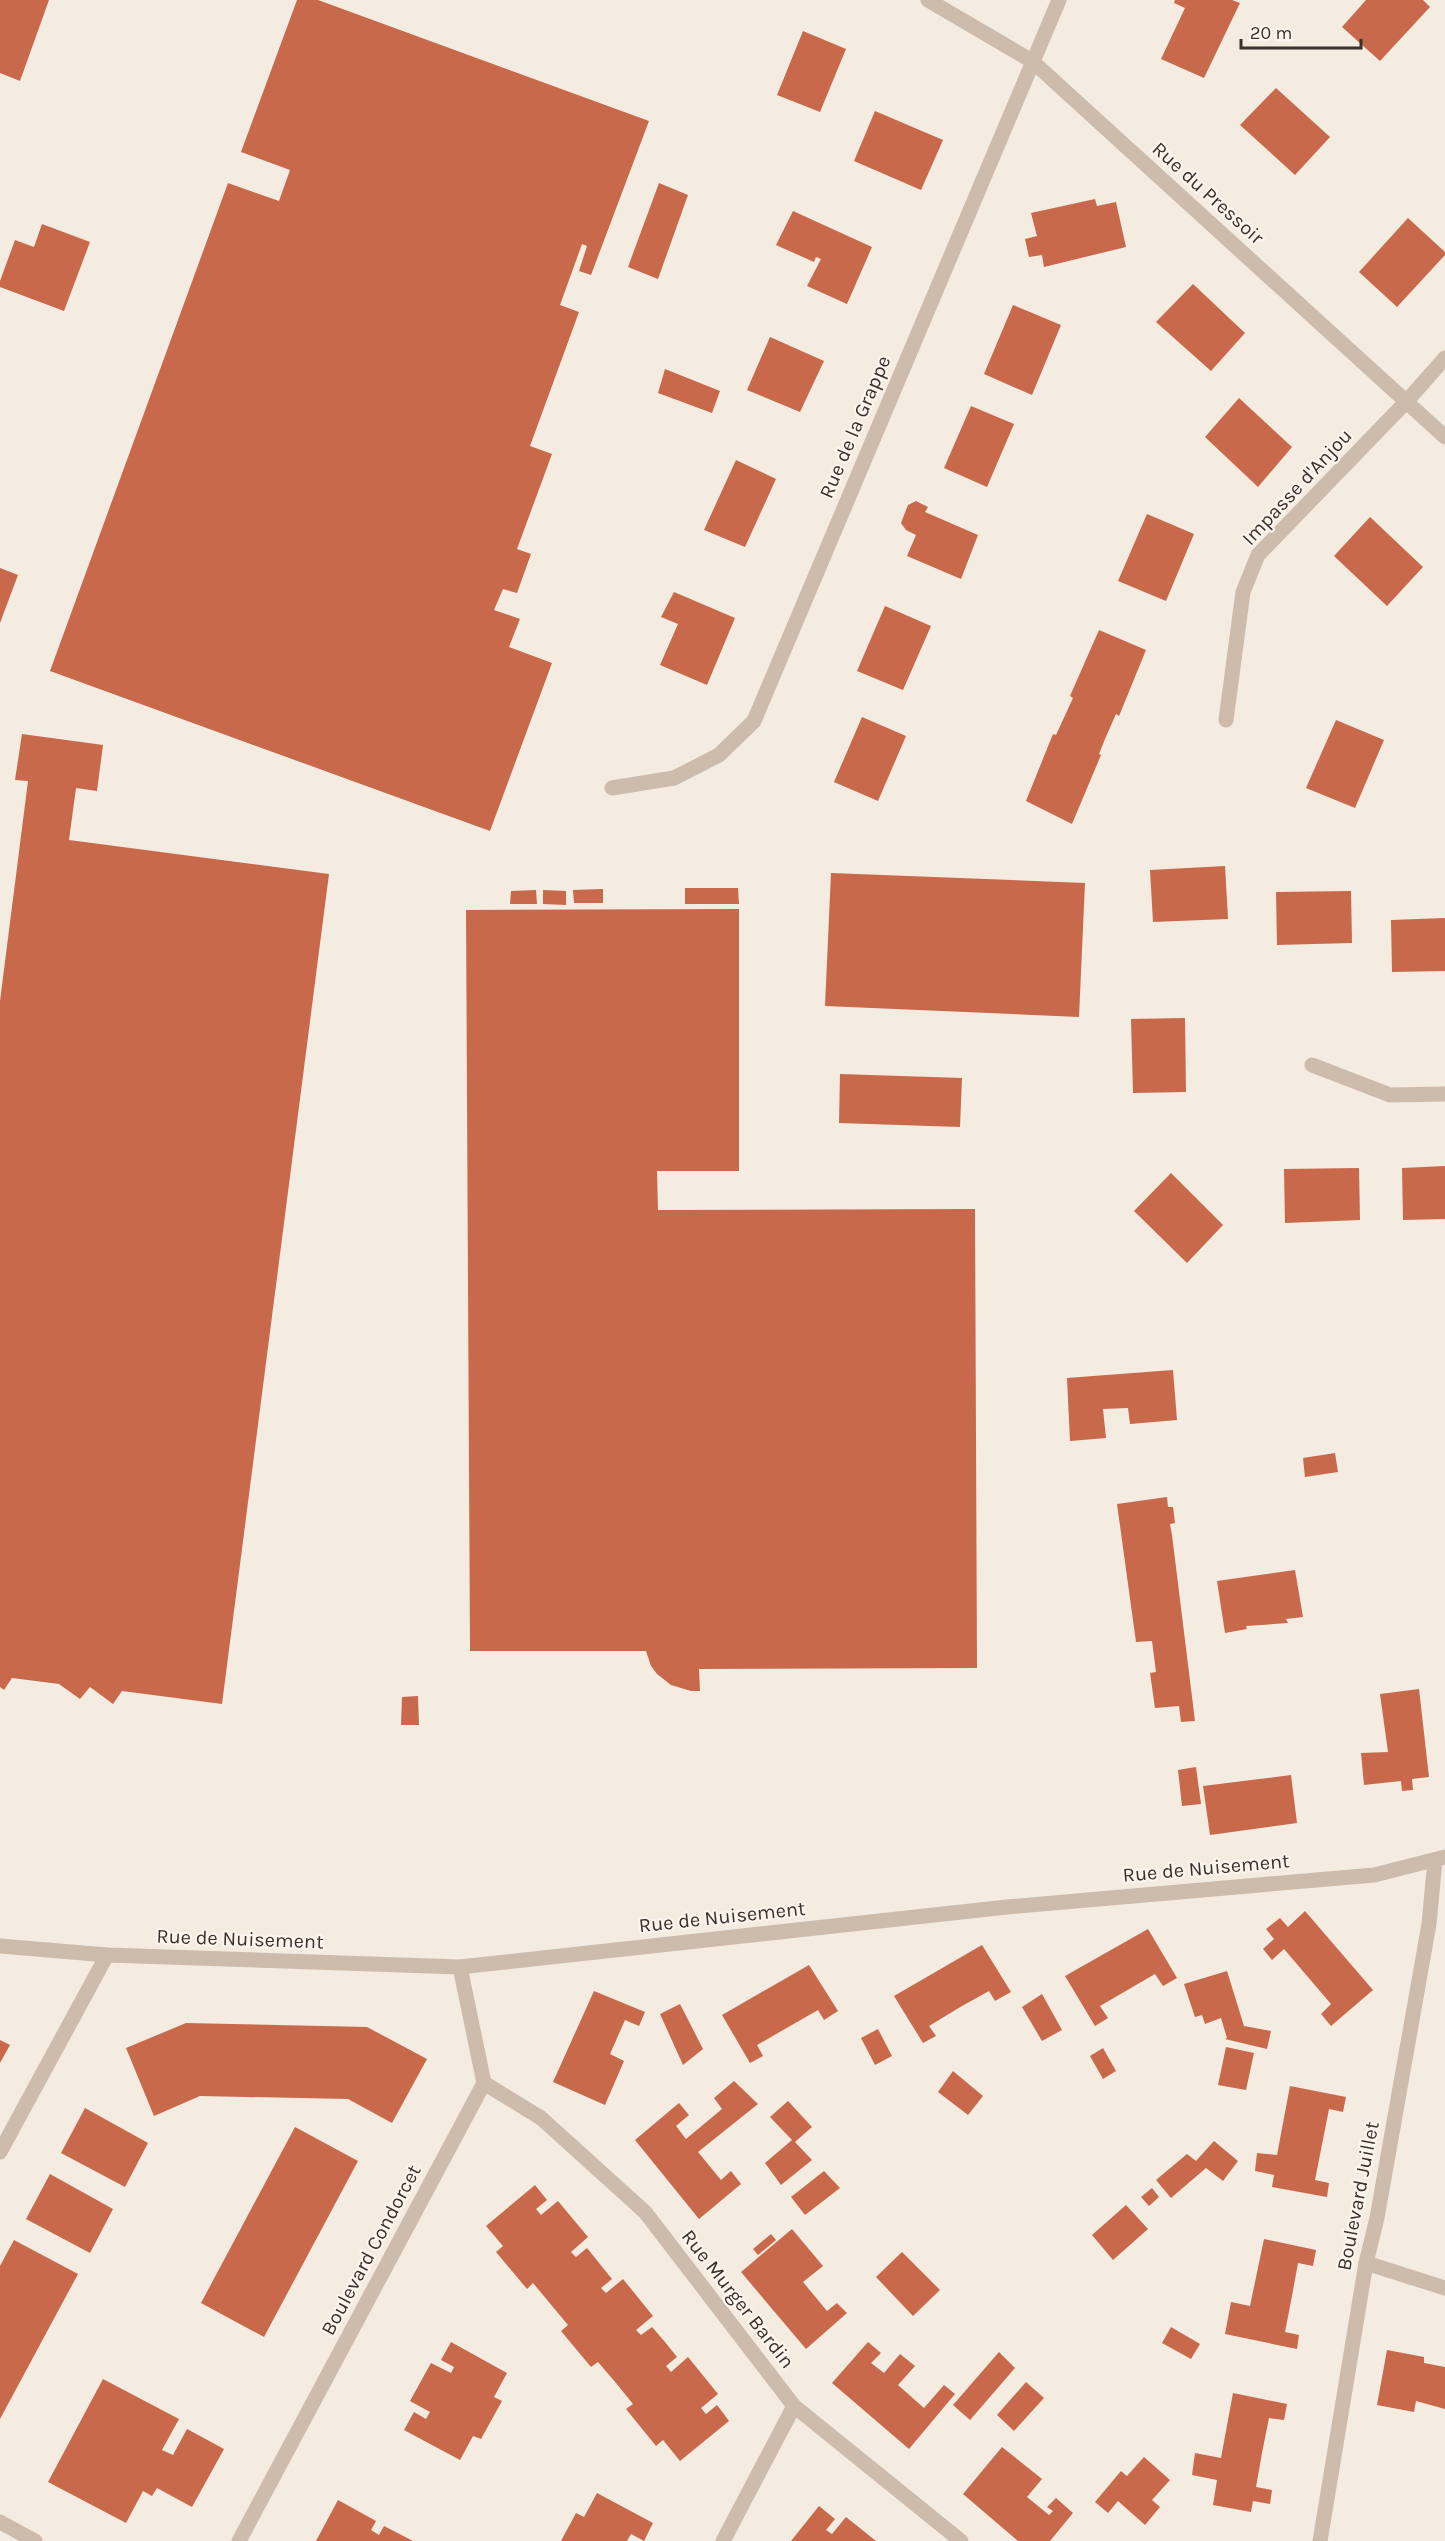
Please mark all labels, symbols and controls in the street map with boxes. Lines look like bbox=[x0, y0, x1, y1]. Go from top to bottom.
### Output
scale bar bbox=[1241, 12, 1361, 50]
text: 20 m bbox=[1250, 22, 1292, 44]
street label: Rue du Pressoir bbox=[1148, 137, 1269, 249]
street label: Rue de la Grappe bbox=[815, 352, 895, 502]
street label: Impasse d'Anjou bbox=[1237, 424, 1357, 550]
street label: Rue de Nuisement bbox=[1122, 1849, 1291, 1887]
street label: Rue de Nuisement bbox=[638, 1897, 807, 1937]
street label: Rue de Nuisement bbox=[156, 1925, 325, 1953]
street label: Boulevard Juillet bbox=[1332, 2119, 1384, 2272]
street label: Boulevard Condorcet bbox=[316, 2160, 426, 2339]
street label: Rue Murger Bardin bbox=[677, 2225, 799, 2373]

